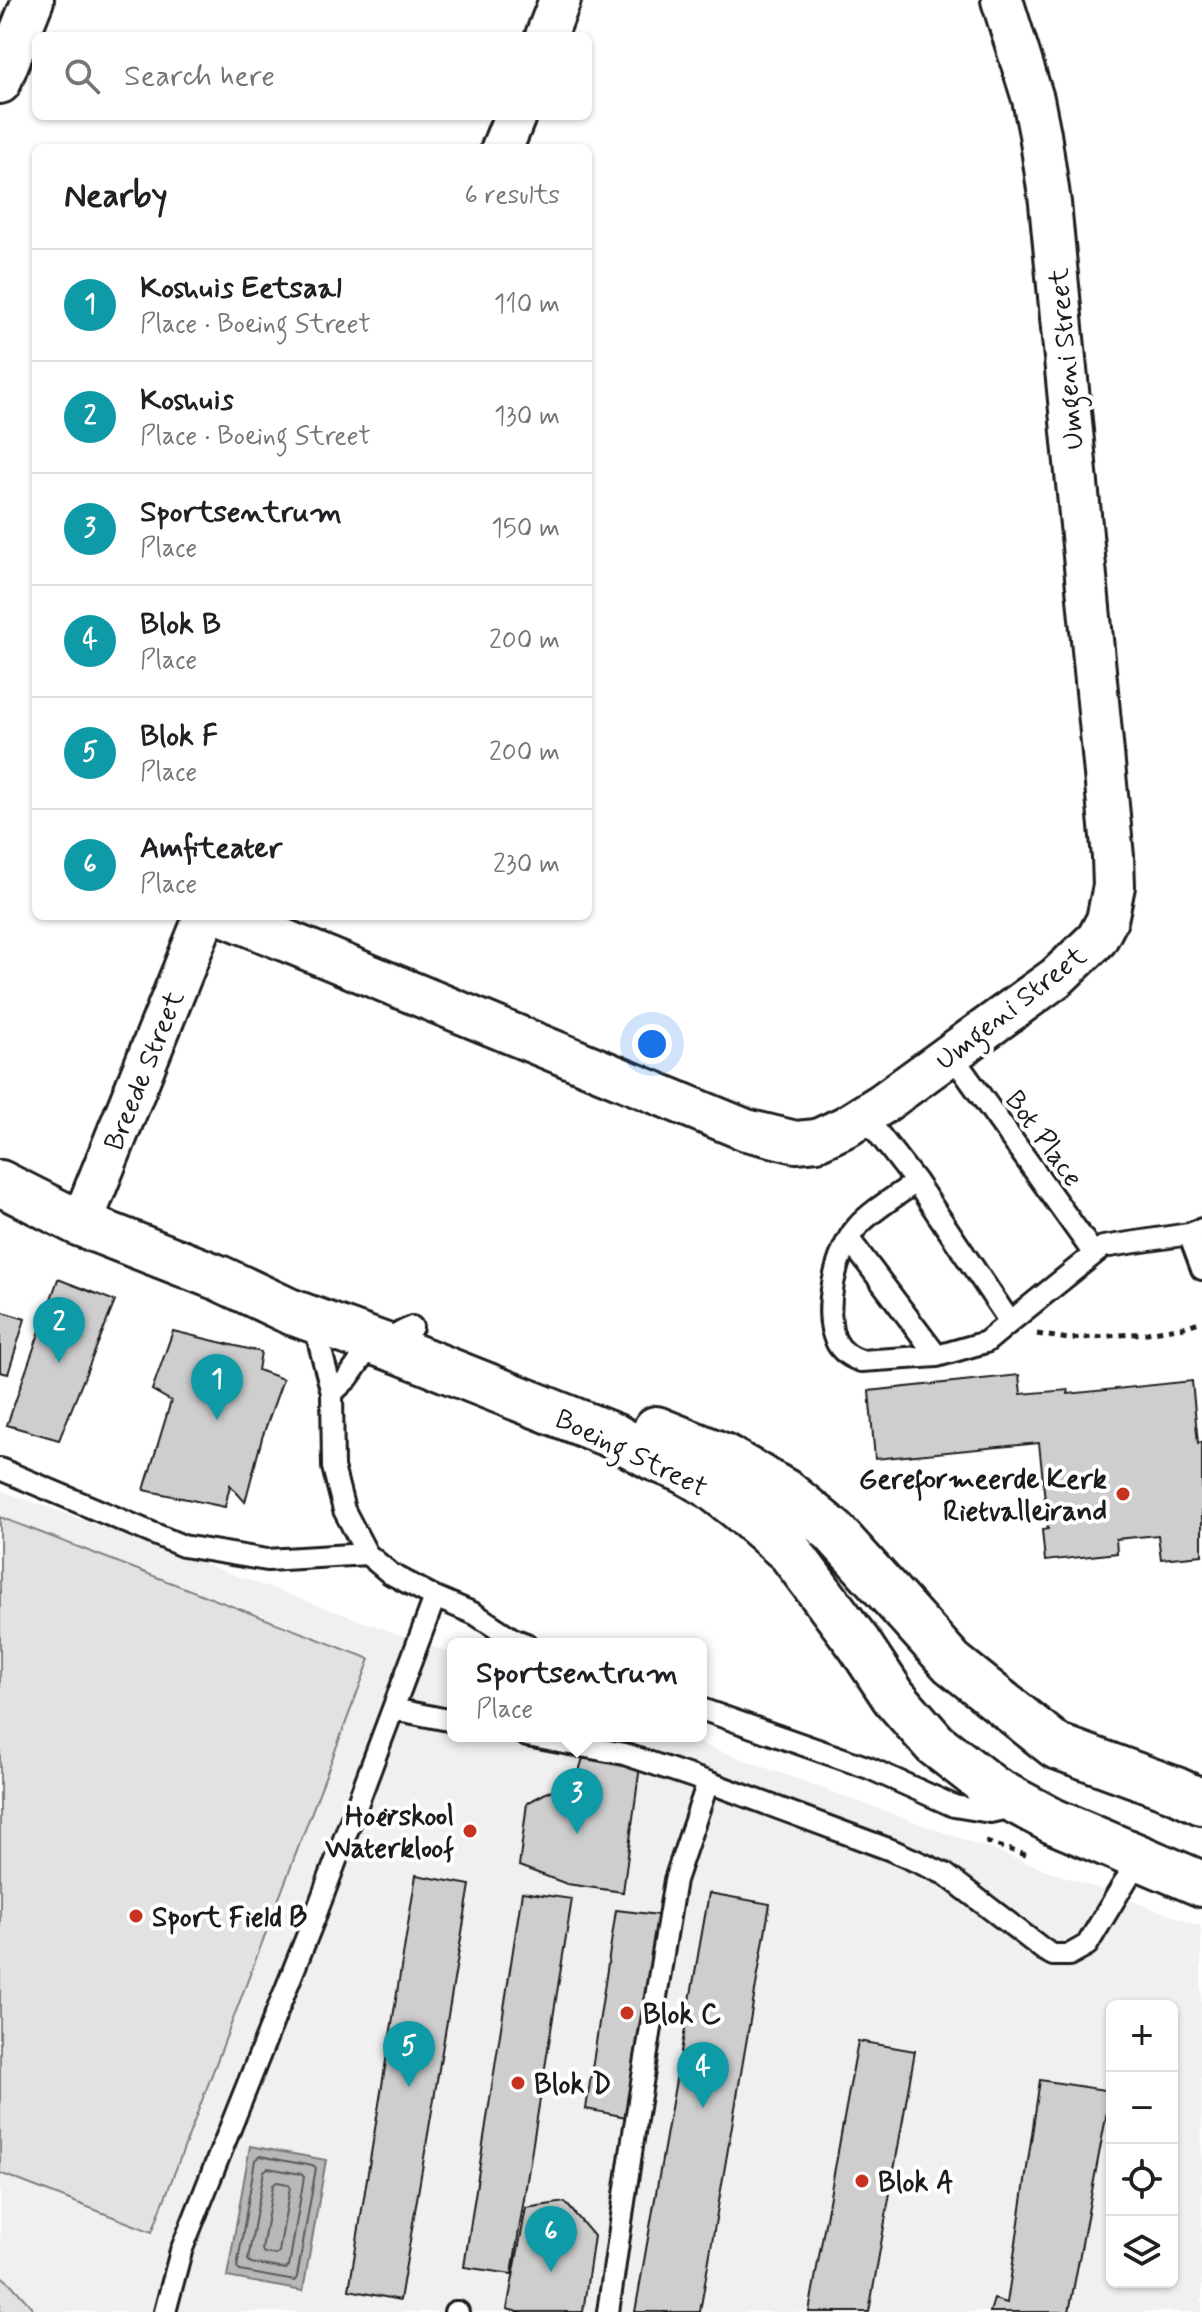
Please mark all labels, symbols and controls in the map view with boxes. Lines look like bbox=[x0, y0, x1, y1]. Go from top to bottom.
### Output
search box bbox=[32, 32, 592, 120]
icon: search bbox=[60, 54, 104, 98]
text: Search here bbox=[124, 57, 275, 96]
text: Nearby bbox=[64, 174, 168, 219]
text: 6 results bbox=[465, 179, 560, 213]
street label: Umgeni Street bbox=[1041, 266, 1097, 451]
text: Koshuis Eetsaal bbox=[140, 269, 342, 308]
text: 1 bbox=[84, 288, 96, 322]
text: 110 m bbox=[494, 288, 560, 322]
text: Place · Boeing Street bbox=[140, 308, 371, 342]
text: Koshuis bbox=[140, 381, 234, 420]
text: 2 bbox=[84, 400, 96, 434]
text: 130 m bbox=[494, 400, 560, 434]
text: Place · Boeing Street bbox=[140, 420, 371, 454]
text: Sportsentrum bbox=[140, 493, 342, 532]
text: 3 bbox=[84, 512, 96, 546]
text: 150 m bbox=[491, 512, 560, 546]
text: Place bbox=[140, 532, 197, 566]
text: Blok B bbox=[140, 605, 221, 644]
text: 4 bbox=[82, 624, 98, 658]
text: 200 m bbox=[489, 624, 560, 658]
text: Place bbox=[140, 644, 197, 678]
text: Blok F bbox=[140, 717, 218, 756]
text: 5 bbox=[82, 736, 98, 770]
text: 200 m bbox=[489, 736, 560, 770]
text: Place bbox=[140, 756, 197, 790]
text: Amfiteater bbox=[140, 829, 282, 868]
text: 6 bbox=[83, 848, 97, 882]
text: 230 m bbox=[493, 848, 560, 882]
text: Place bbox=[140, 868, 197, 902]
street label: Umgeni Street bbox=[928, 938, 1097, 1082]
street label: Breede Street bbox=[96, 985, 194, 1156]
your location bbox=[632, 1024, 672, 1064]
street label: Bot Place bbox=[995, 1084, 1091, 1195]
pin: 2 bbox=[33, 1297, 85, 1363]
pin: 1 bbox=[191, 1354, 243, 1420]
street label: Boeing Street bbox=[547, 1401, 713, 1510]
place label: Gereformeerde Kerk Rietvalleirand bbox=[859, 1462, 1107, 1531]
marker: Gereformeerde Kerk Rietvalleirand bbox=[1114, 1485, 1132, 1503]
popup bbox=[447, 1638, 707, 1742]
text: Sportsentrum bbox=[476, 1654, 678, 1693]
text: Place bbox=[476, 1693, 533, 1727]
pin: 3 bbox=[551, 1768, 603, 1834]
place label: Hoërskool Waterkloof bbox=[325, 1799, 454, 1868]
marker: Hoërskool Waterkloof bbox=[461, 1822, 479, 1840]
place label: Sport Field B bbox=[152, 1900, 308, 1937]
marker: Sport Field B bbox=[127, 1907, 145, 1925]
place label: Blok C bbox=[643, 1997, 721, 2034]
map controls bbox=[1106, 2000, 1178, 2288]
button: + bbox=[1106, 2000, 1178, 2072]
marker: Blok C bbox=[618, 2004, 636, 2022]
pin: 5 bbox=[383, 2021, 435, 2087]
pin: 4 bbox=[677, 2042, 729, 2108]
place label: Blok D bbox=[534, 2067, 611, 2104]
button: − bbox=[1106, 2072, 1178, 2144]
marker: Blok D bbox=[509, 2074, 527, 2092]
button: locate bbox=[1106, 2144, 1178, 2216]
place label: Blok A bbox=[878, 2165, 954, 2202]
marker: Blok A bbox=[853, 2172, 871, 2190]
pin: 6 bbox=[525, 2206, 577, 2272]
button: layers bbox=[1106, 2216, 1178, 2288]

